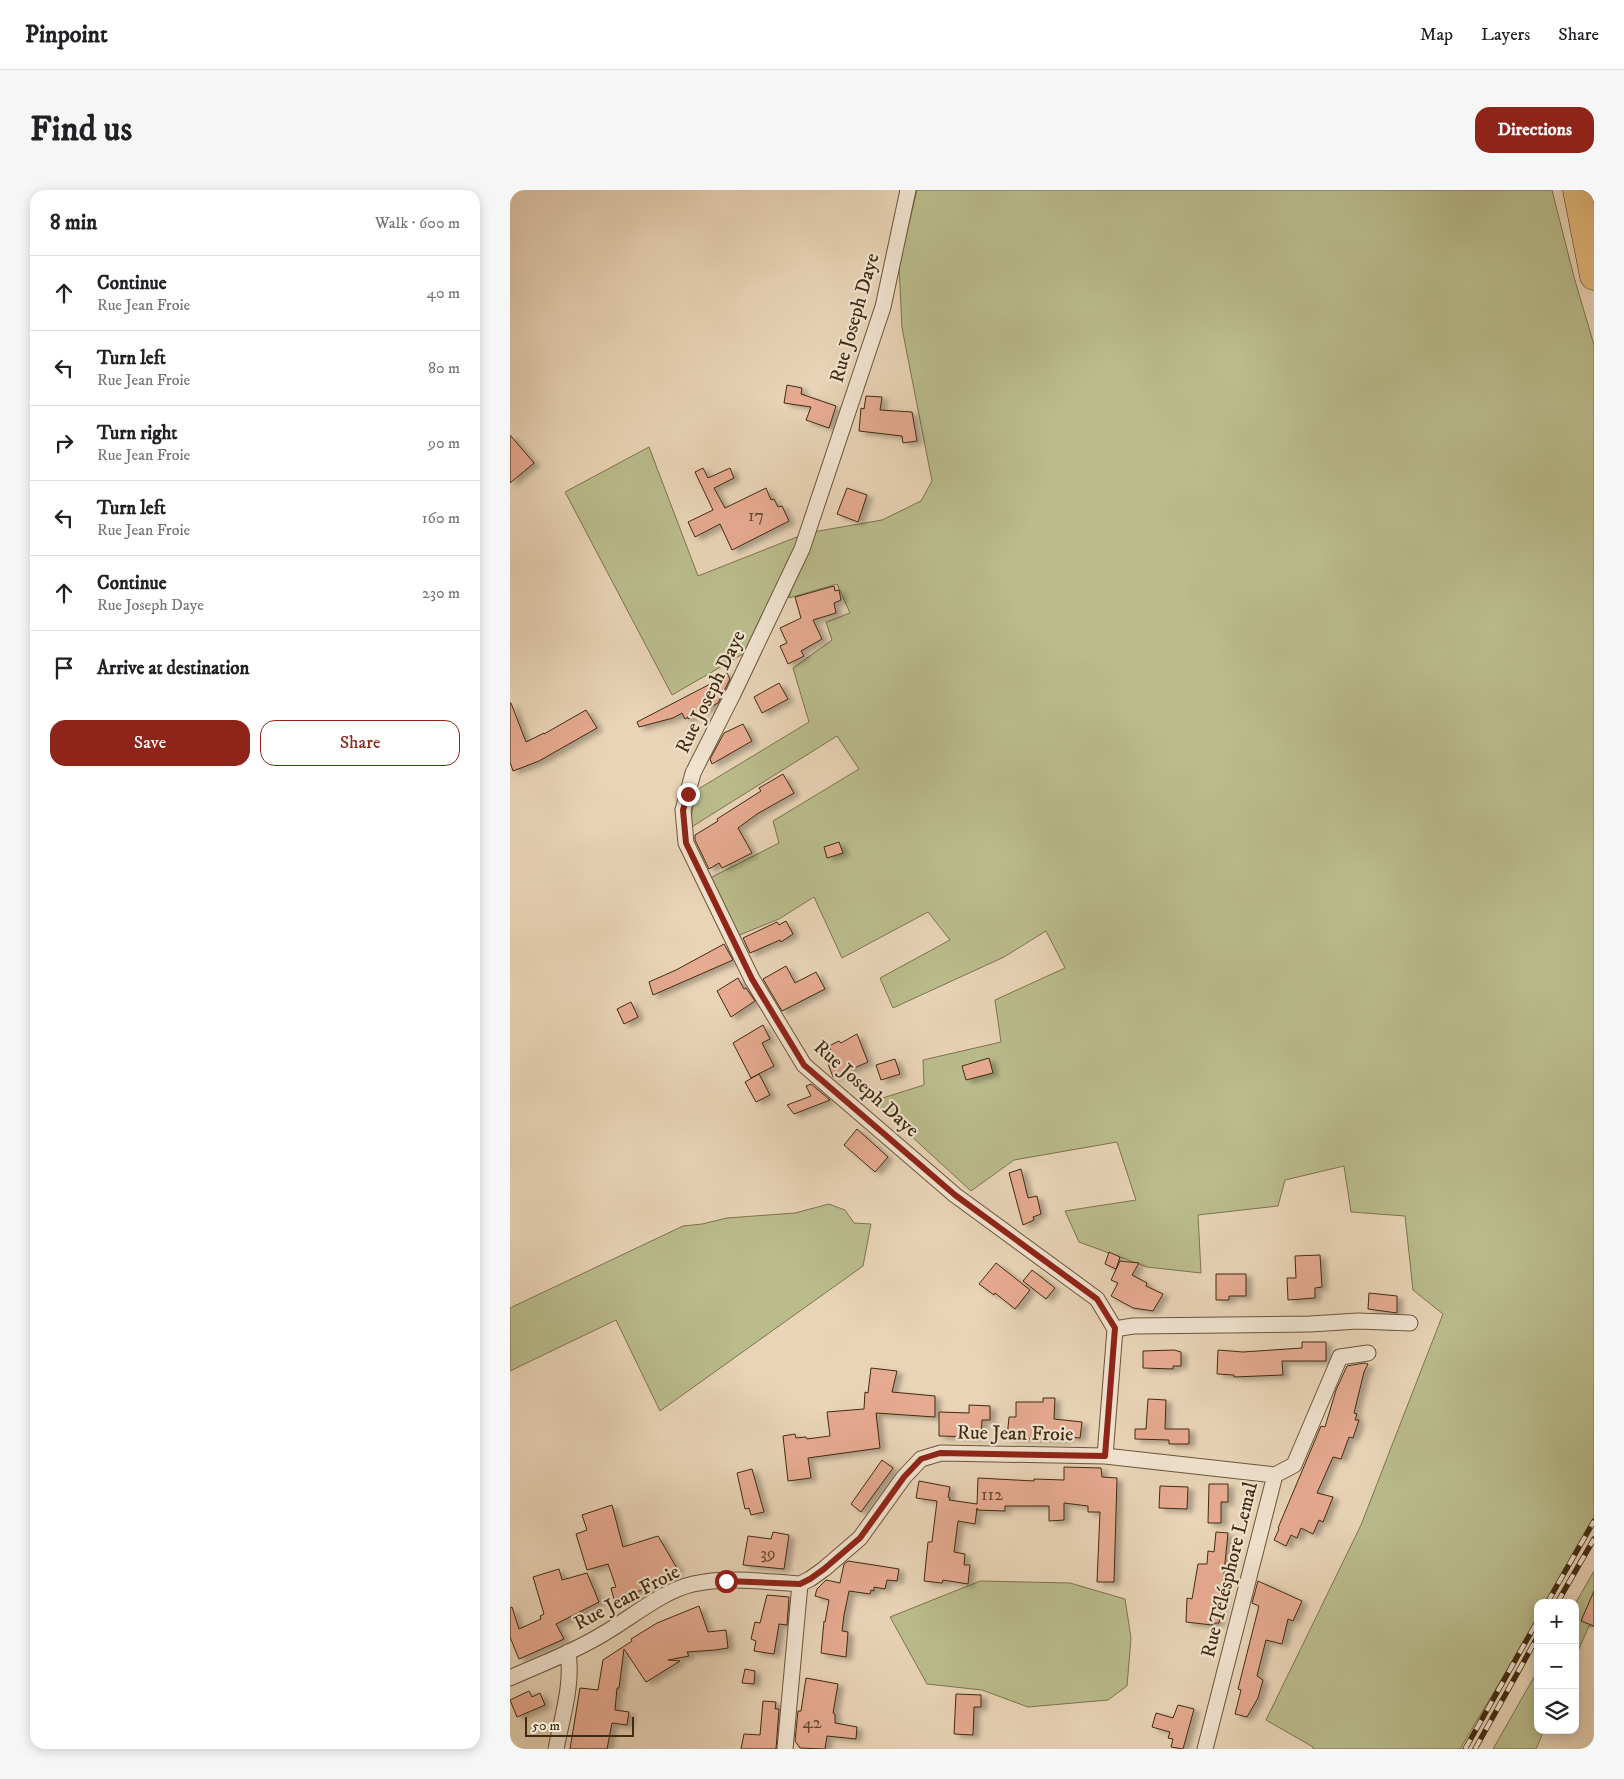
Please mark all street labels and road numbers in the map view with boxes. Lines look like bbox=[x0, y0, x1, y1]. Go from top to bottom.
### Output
street label: Rue Joseph Daye bbox=[825, 250, 885, 386]
street label: Rue Joseph Daye bbox=[670, 626, 752, 758]
street label: Rue Joseph Daye bbox=[808, 1035, 924, 1143]
street label: Rue Jean Froie bbox=[957, 1420, 1073, 1448]
street label: Rue Télésphore Lemal bbox=[1196, 1480, 1264, 1660]
street label: Rue Jean Froie bbox=[570, 1560, 684, 1636]

